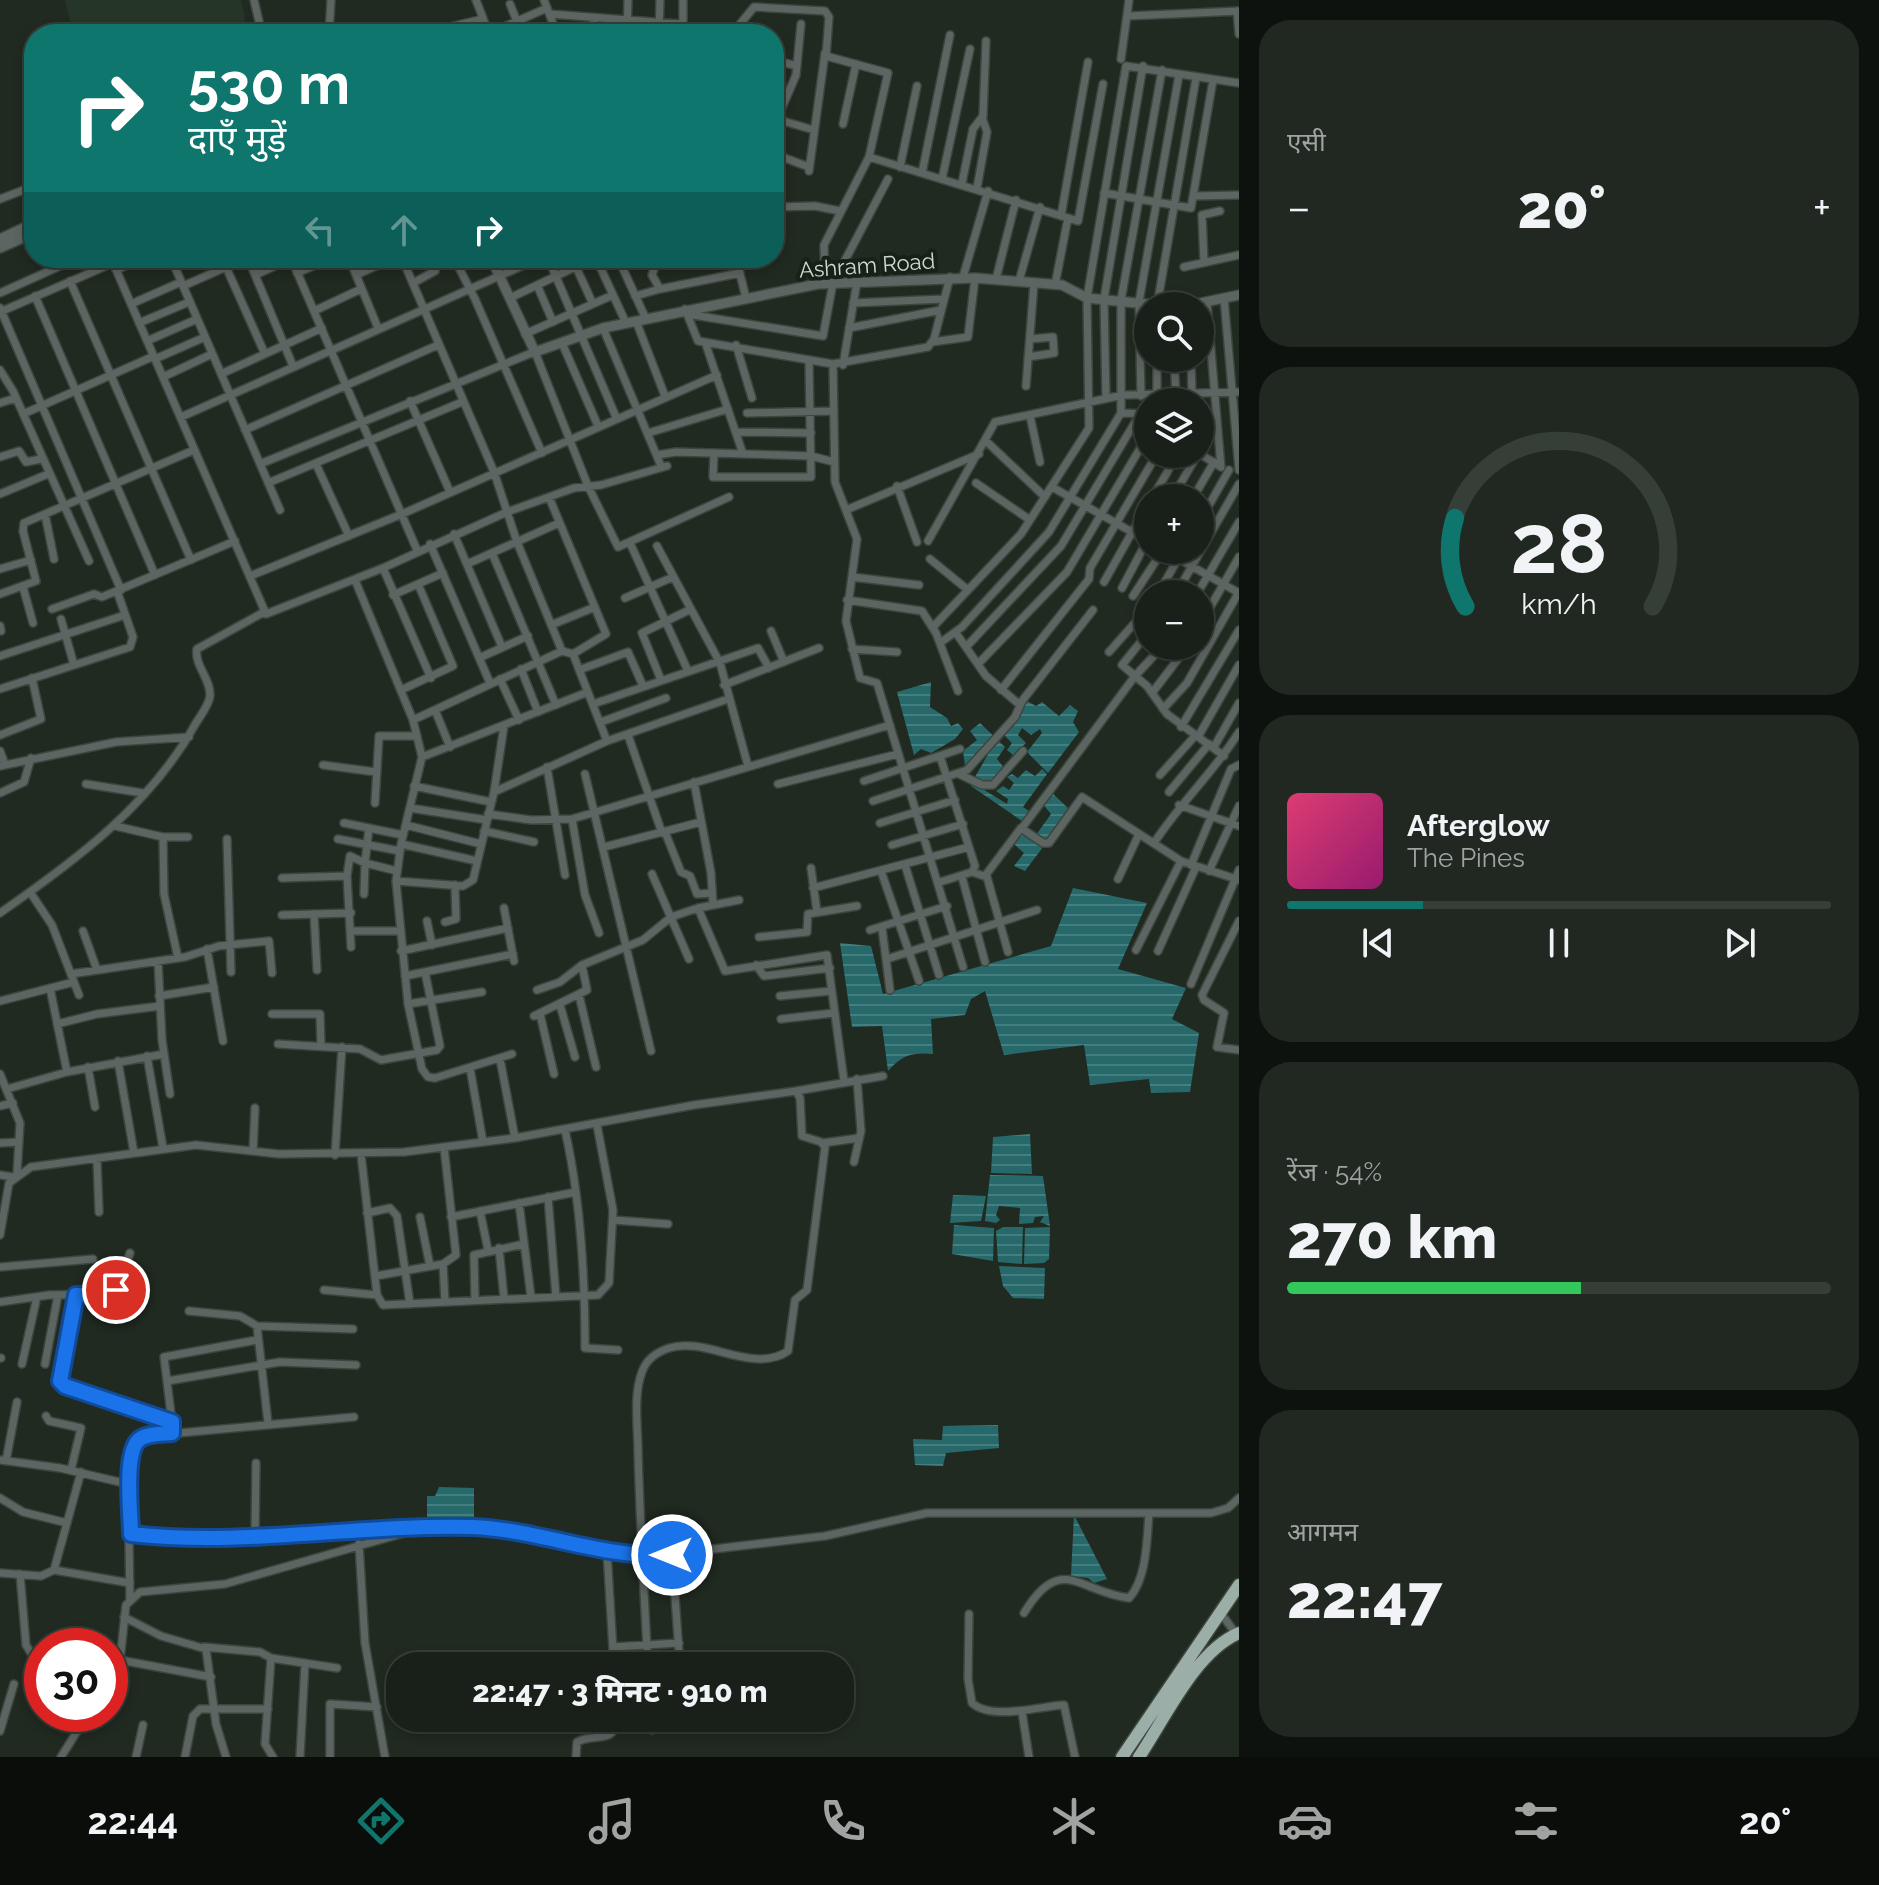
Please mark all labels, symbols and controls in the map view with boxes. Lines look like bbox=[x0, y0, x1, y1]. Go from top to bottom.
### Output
text: 530 m bbox=[188, 51, 350, 117]
icon: right bbox=[56, 56, 160, 160]
text: दाएँ मुड़ें bbox=[188, 118, 286, 160]
text: एसी bbox=[1287, 127, 1326, 157]
text: 20° bbox=[1518, 172, 1606, 242]
text: − bbox=[1287, 182, 1311, 233]
text: + bbox=[1813, 182, 1831, 233]
icon: left bbox=[298, 208, 342, 252]
icon: ahead bbox=[382, 208, 426, 252]
icon: right bbox=[466, 208, 510, 252]
street label: Ashram Road bbox=[798, 247, 936, 283]
map controls bbox=[1134, 292, 1214, 660]
button: search bbox=[1134, 292, 1214, 372]
button: layers bbox=[1134, 388, 1214, 468]
button: + bbox=[1134, 484, 1214, 564]
text: 28 bbox=[1510, 495, 1608, 592]
button: − bbox=[1134, 580, 1214, 660]
text: km/h bbox=[1521, 587, 1597, 621]
text: Afterglow bbox=[1407, 808, 1550, 843]
text: The Pines bbox=[1407, 843, 1525, 873]
icon: previous bbox=[1356, 921, 1400, 965]
icon: pause bbox=[1537, 921, 1581, 965]
icon: next bbox=[1718, 921, 1762, 965]
text: रेंज · 54% bbox=[1287, 1157, 1382, 1187]
text: 270 km bbox=[1287, 1202, 1497, 1272]
pin bbox=[82, 1256, 150, 1324]
icon: arrive bbox=[94, 1268, 138, 1312]
position arrow bbox=[630, 1513, 714, 1597]
text: आगमन bbox=[1287, 1517, 1358, 1547]
text: 22:47 bbox=[1287, 1562, 1442, 1632]
speed limit sign: 30 bbox=[24, 1628, 128, 1732]
text: 22:47 · 3 मिनट · 910 m bbox=[472, 1674, 768, 1709]
icon: directions bbox=[353, 1793, 409, 1849]
icon: music bbox=[584, 1793, 640, 1849]
icon: phone bbox=[815, 1793, 871, 1849]
icon: climate bbox=[1046, 1793, 1102, 1849]
icon: car bbox=[1277, 1793, 1333, 1849]
icon: filters bbox=[1508, 1793, 1564, 1849]
text: 22:44 bbox=[88, 1800, 178, 1842]
text: 20° bbox=[1739, 1800, 1791, 1842]

